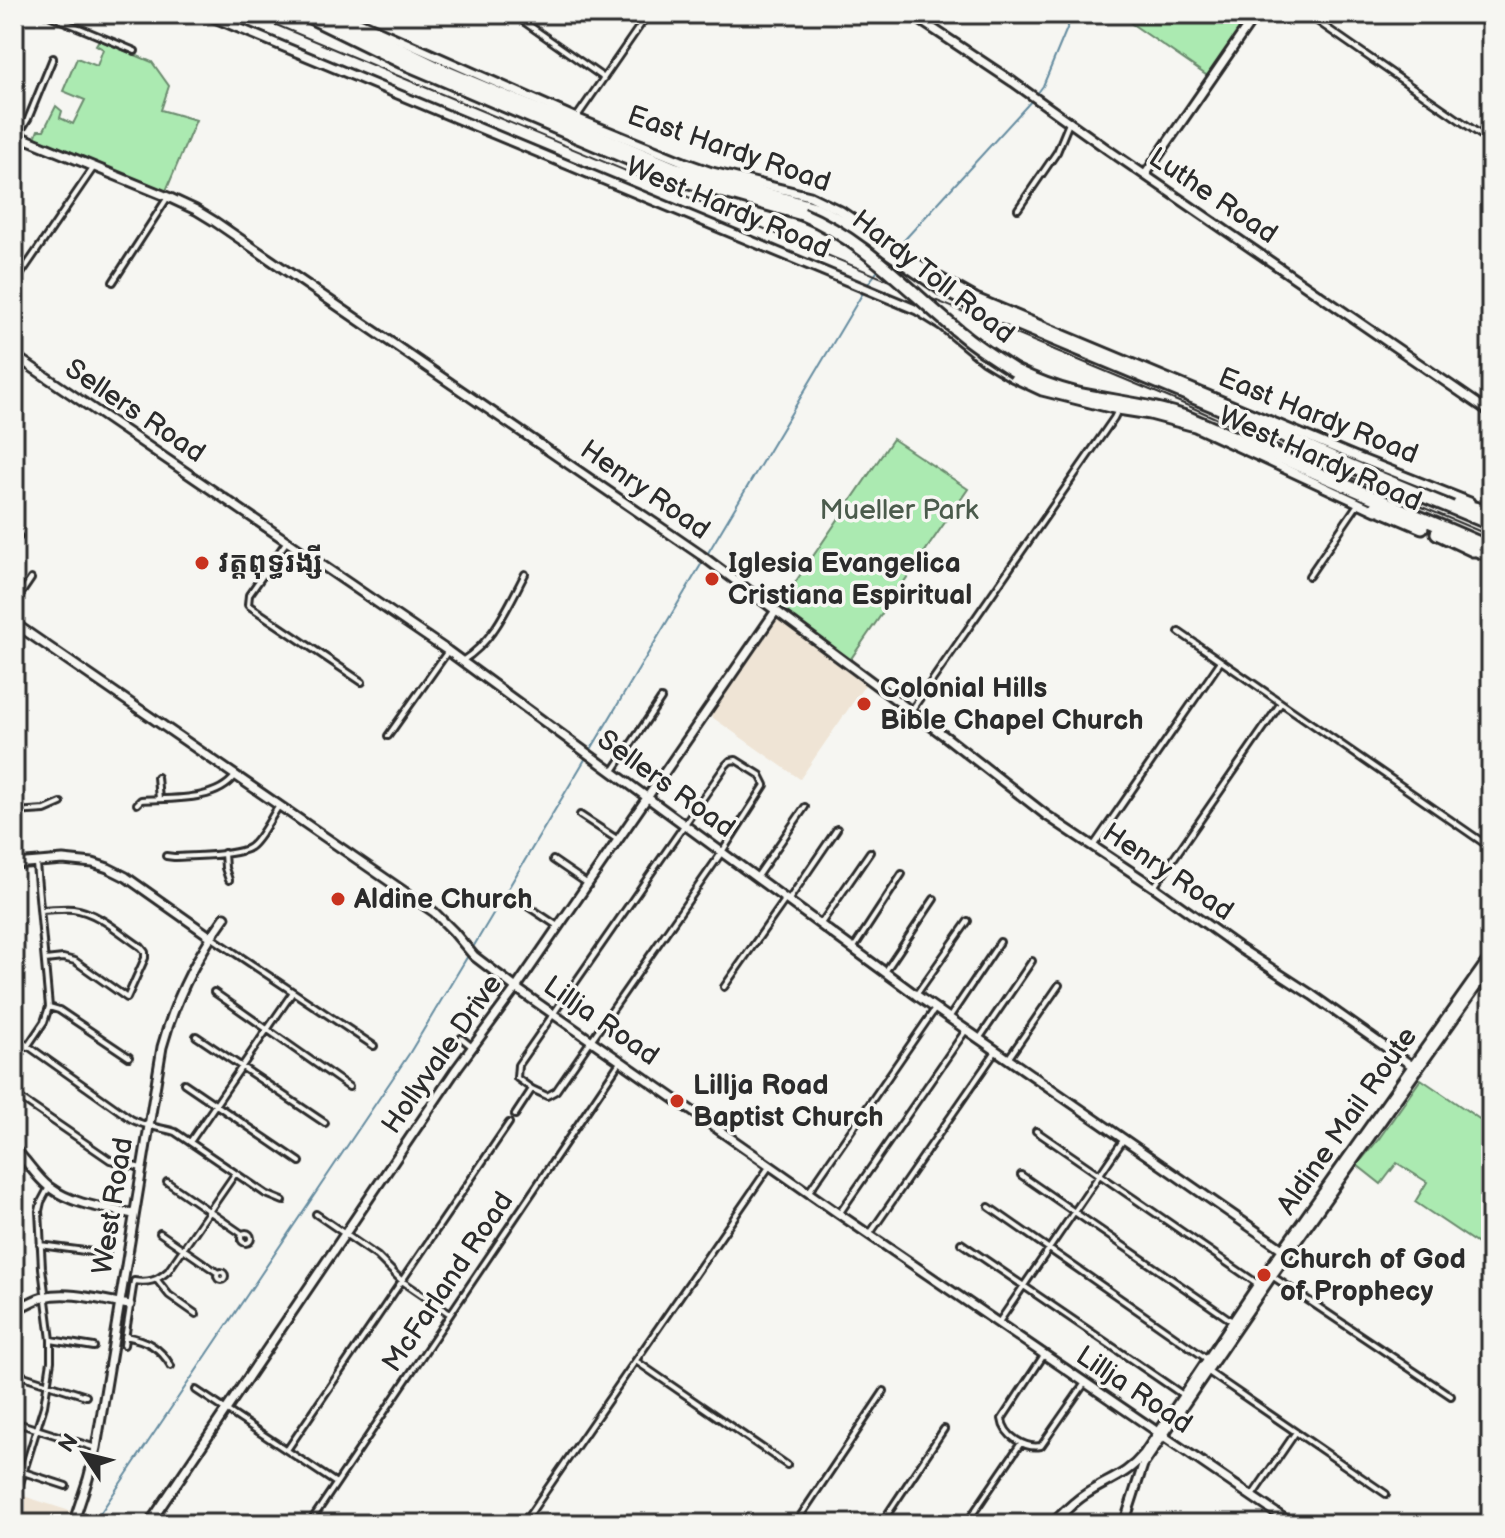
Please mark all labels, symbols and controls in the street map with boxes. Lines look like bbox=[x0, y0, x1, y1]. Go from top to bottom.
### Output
street label: East Hardy Road bbox=[623, 99, 835, 199]
street label: Luthe Road bbox=[1143, 141, 1283, 251]
street label: West Hardy Road bbox=[621, 150, 835, 266]
street label: Hardy Toll Road bbox=[845, 203, 1021, 351]
street label: Sellers Road bbox=[59, 352, 211, 470]
street label: East Hardy Road bbox=[1213, 361, 1423, 471]
street label: West Hardy Road bbox=[1213, 399, 1427, 519]
street label: Henry Road bbox=[574, 433, 716, 547]
park label: Mueller Park bbox=[819, 494, 979, 527]
place label: វត្តពុទ្ធរង្សី bbox=[218, 544, 323, 580]
place label: Iglesia Evangelica Cristiana Espiritual bbox=[728, 547, 972, 612]
marker: វត្តពុទ្ធរង្សី bbox=[193, 554, 211, 572]
marker: Iglesia Evangelica Cristiana Espiritual bbox=[703, 570, 721, 588]
place label: Colonial Hills Bible Chapel Church bbox=[880, 672, 1144, 737]
marker: Colonial Hills Bible Chapel Church bbox=[855, 695, 873, 713]
street label: Sellers Road bbox=[591, 723, 741, 845]
street label: Henry Road bbox=[1096, 816, 1240, 928]
place label: Aldine Church bbox=[353, 883, 533, 916]
marker: Aldine Church bbox=[329, 890, 347, 908]
street label: Hollyvale Drive bbox=[375, 968, 509, 1140]
street label: Lillja Road bbox=[537, 969, 665, 1073]
street label: Aldine Mail Route bbox=[1270, 1021, 1424, 1221]
place label: Lillja Road Baptist Church bbox=[693, 1069, 884, 1134]
marker: Lillja Road Baptist Church bbox=[668, 1092, 686, 1110]
street label: West Road bbox=[86, 1135, 140, 1277]
street label: McFarland Road bbox=[376, 1186, 520, 1378]
place label: Church of God of Prophecy bbox=[1280, 1243, 1466, 1308]
marker: Church of God of Prophecy bbox=[1255, 1266, 1273, 1284]
street label: Lillja Road bbox=[1070, 1339, 1198, 1441]
north arrow bbox=[44, 1414, 124, 1494]
text: N bbox=[53, 1429, 85, 1458]

